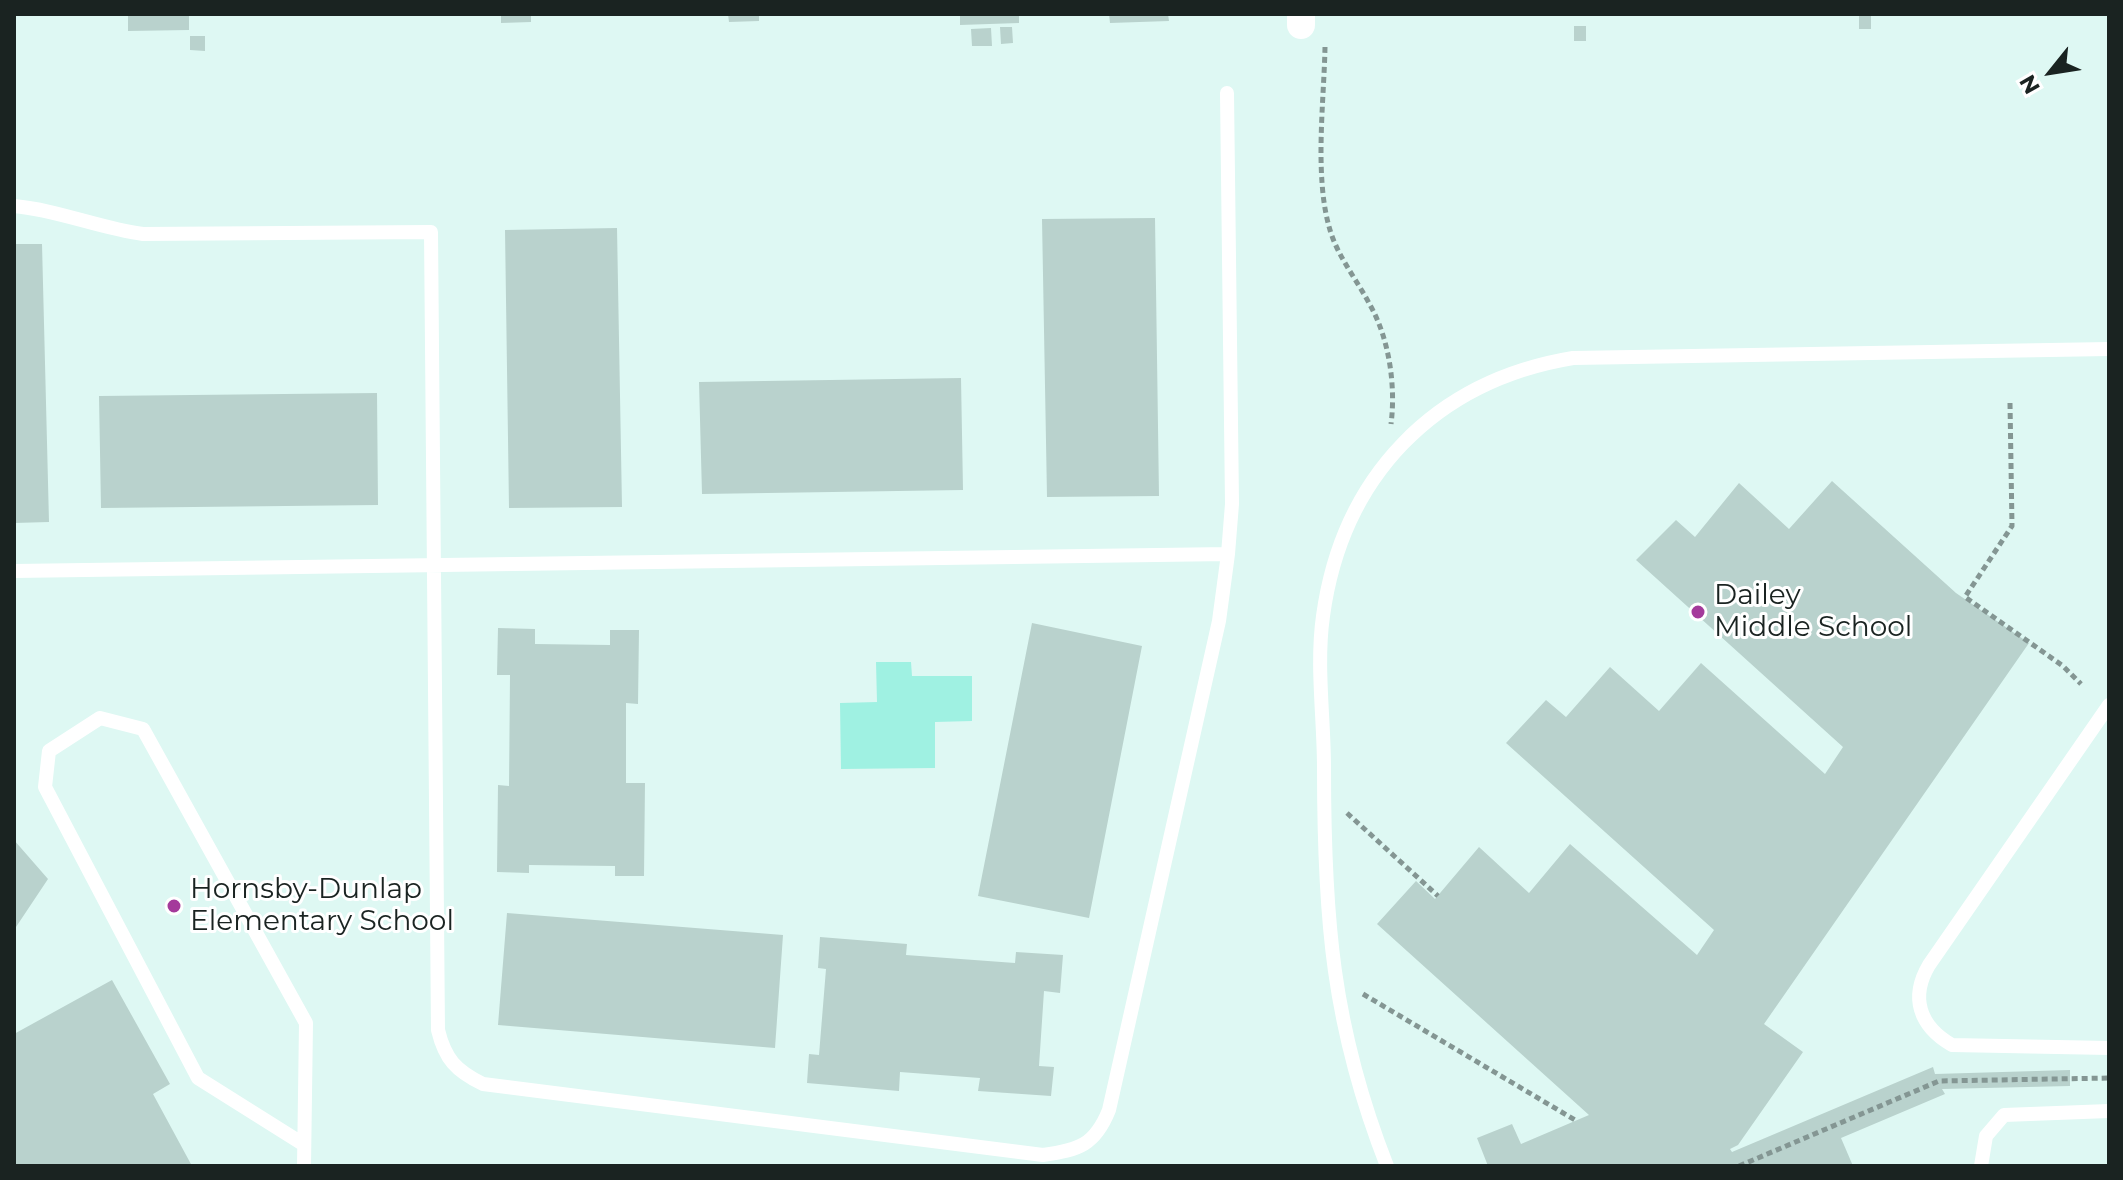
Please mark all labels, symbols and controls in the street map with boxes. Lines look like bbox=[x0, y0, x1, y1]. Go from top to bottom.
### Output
north arrow bbox=[2011, 32, 2091, 112]
text: N bbox=[2014, 70, 2046, 99]
place label: Dailey Middle School bbox=[1714, 579, 1912, 645]
marker: Dailey Middle School bbox=[1689, 603, 1707, 621]
place label: Hornsby-Dunlap Elementary School bbox=[190, 873, 454, 939]
marker: Hornsby-Dunlap Elementary School bbox=[165, 897, 183, 915]

